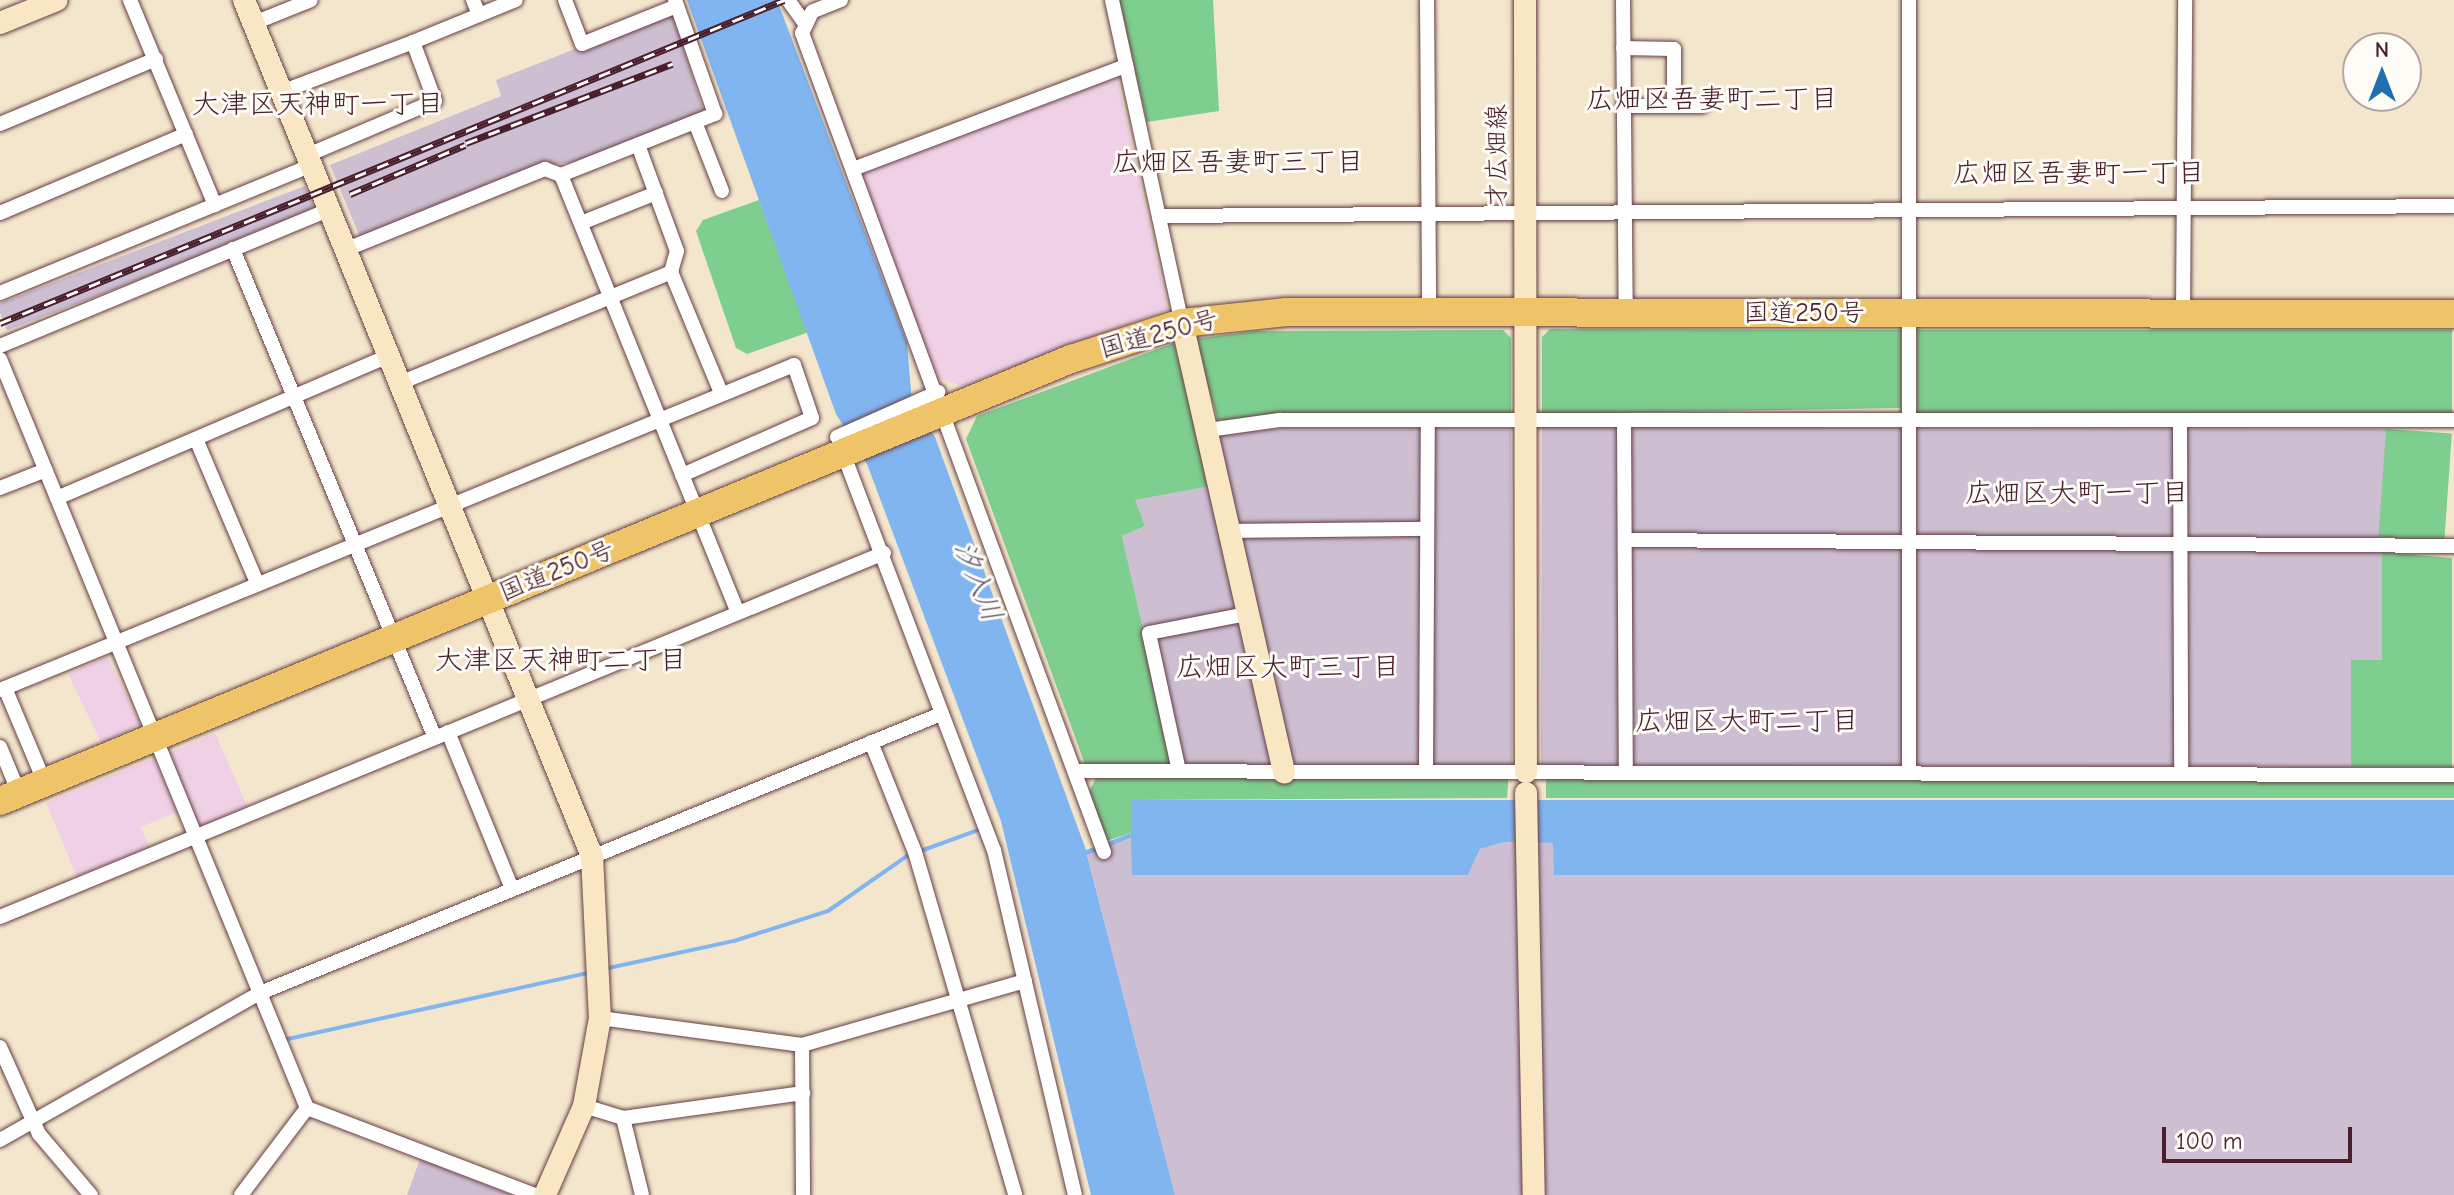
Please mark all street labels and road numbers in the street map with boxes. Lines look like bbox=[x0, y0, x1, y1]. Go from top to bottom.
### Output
street label: 才広畑線 bbox=[1482, 104, 1514, 208]
street label: 国道250号 bbox=[1743, 298, 1865, 330]
street label: 国道250号 bbox=[1096, 304, 1222, 366]
street label: 国道250号 bbox=[495, 535, 619, 609]

